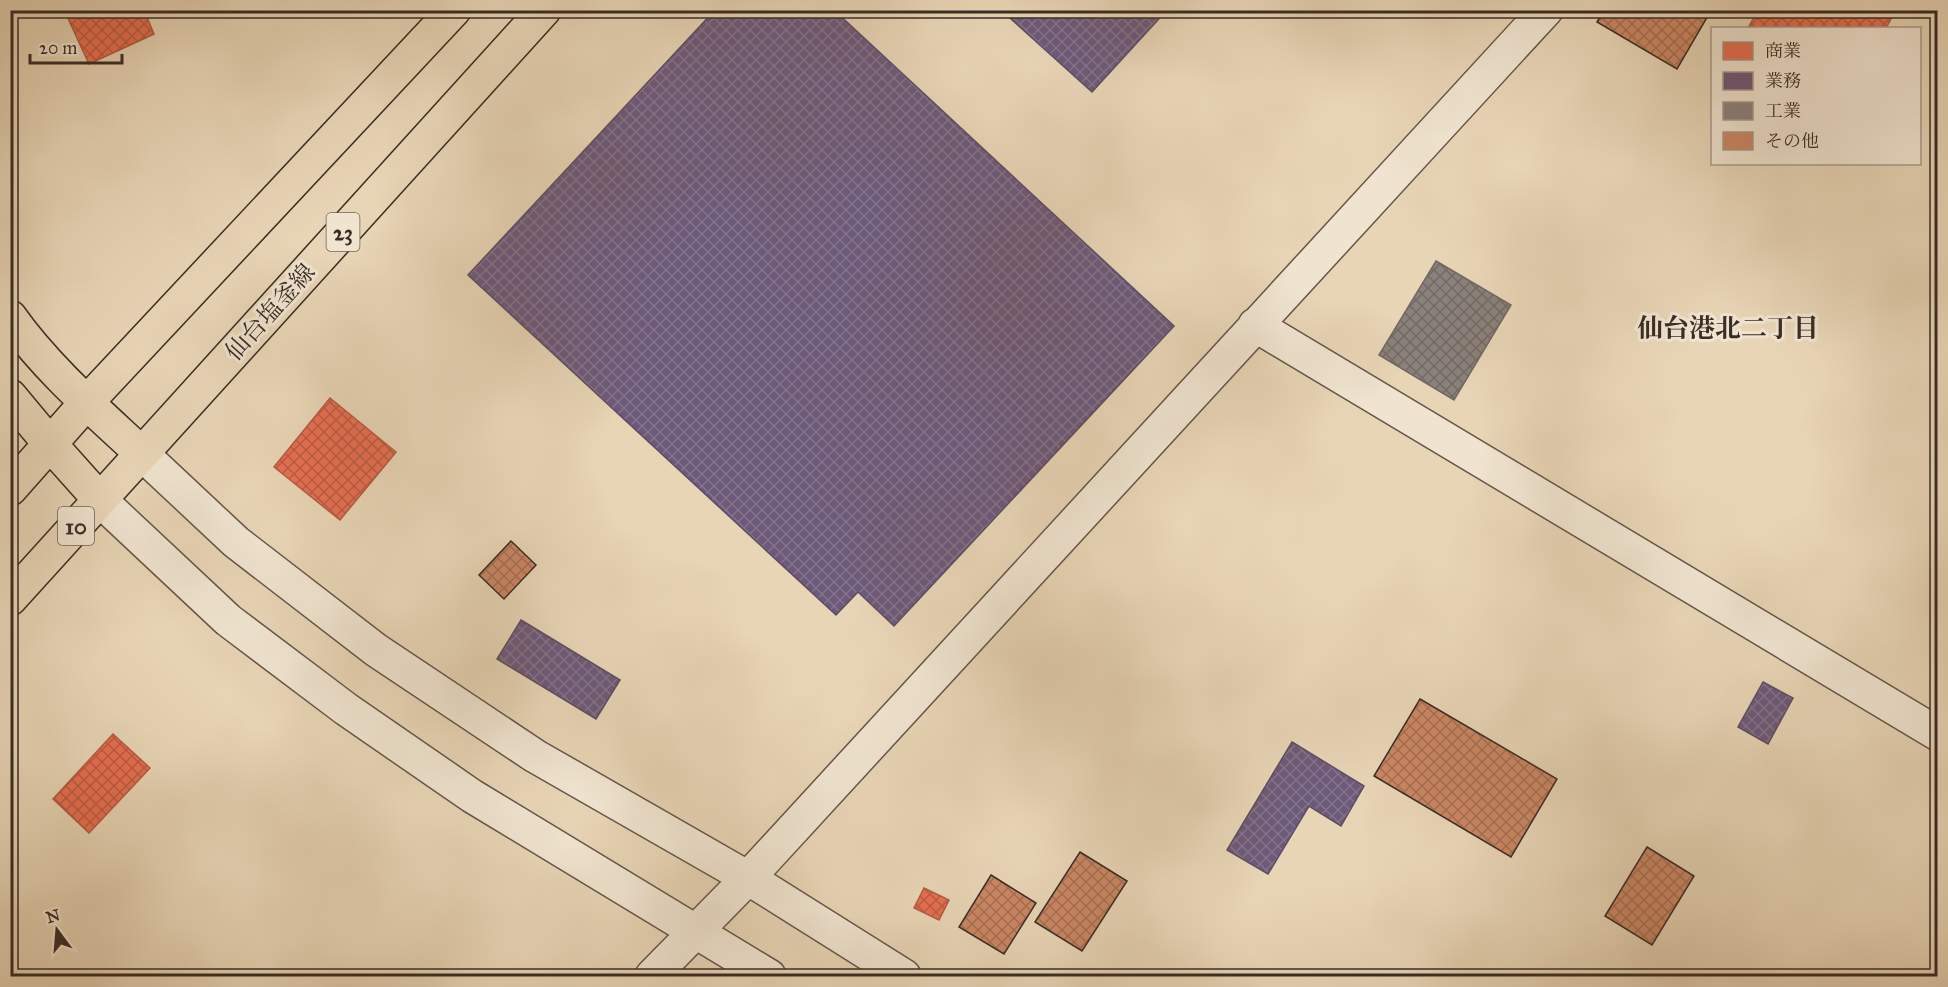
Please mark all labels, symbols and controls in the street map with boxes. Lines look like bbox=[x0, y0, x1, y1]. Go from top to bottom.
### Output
scale bar bbox=[30, 27, 122, 65]
legend bbox=[1711, 27, 1921, 165]
text: 20 m bbox=[39, 37, 77, 59]
text: 商業 bbox=[1765, 40, 1801, 62]
text: 業務 bbox=[1765, 70, 1801, 92]
text: 工業 bbox=[1765, 100, 1801, 122]
text: その他 bbox=[1765, 130, 1819, 152]
road number: 23 bbox=[326, 213, 360, 251]
street label: 仙台塩釜線 bbox=[219, 257, 321, 367]
district label: 仙台港北二丁目 bbox=[1637, 312, 1819, 344]
road number: 10 bbox=[58, 507, 94, 545]
north arrow bbox=[27, 900, 87, 960]
text: N bbox=[44, 905, 63, 927]

